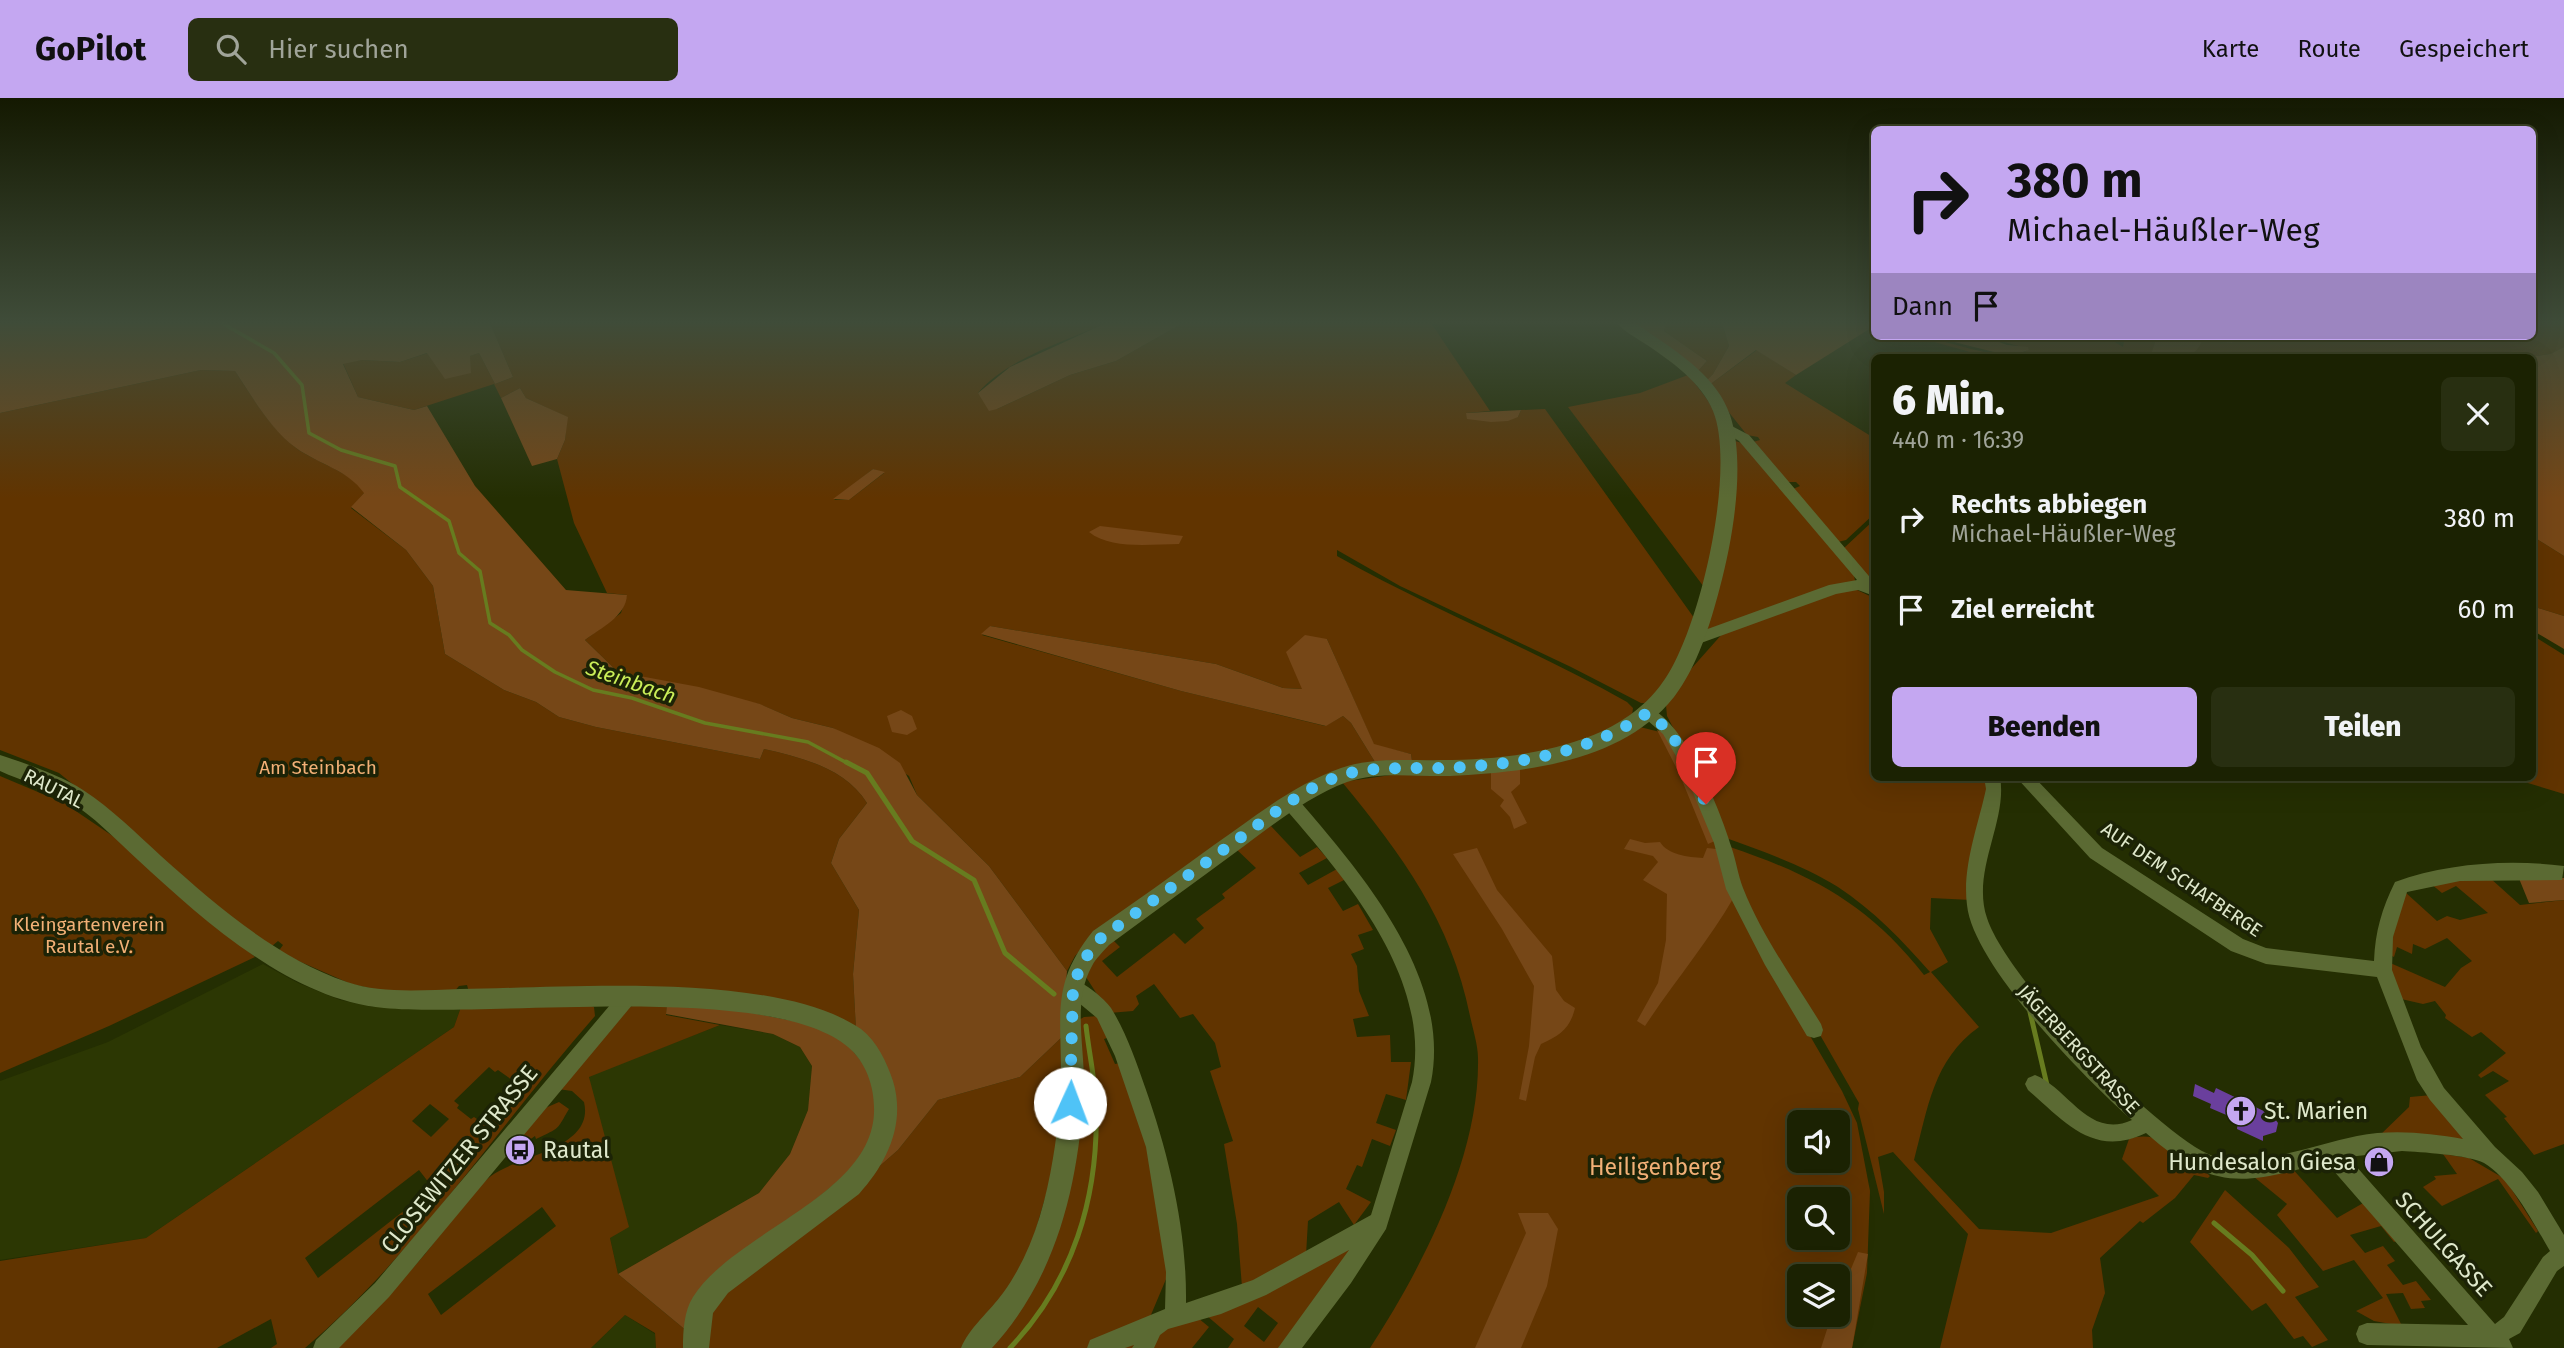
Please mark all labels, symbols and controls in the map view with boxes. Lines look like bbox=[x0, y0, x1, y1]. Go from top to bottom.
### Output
search box bbox=[188, 18, 678, 81]
text: GoPilot bbox=[35, 29, 146, 69]
icon: search bbox=[212, 30, 250, 68]
text: Hier suchen bbox=[268, 34, 409, 65]
text: Karte bbox=[2202, 35, 2259, 63]
text: Route bbox=[2297, 35, 2361, 63]
text: Gespeichert bbox=[2399, 35, 2529, 63]
text: 380 m bbox=[2007, 151, 2143, 210]
icon: right bbox=[1892, 154, 1983, 245]
text: Michael-Häußler-Weg bbox=[2007, 211, 2320, 249]
icon: arrive bbox=[1967, 287, 2005, 325]
text: Dann bbox=[1892, 291, 1953, 322]
text: 6 Min. bbox=[1892, 375, 2005, 425]
button: close bbox=[2441, 377, 2515, 451]
text: 440 m · 16:39 bbox=[1892, 426, 2024, 454]
text: Rechts abbiegen bbox=[1951, 489, 2147, 520]
icon: right bbox=[1892, 500, 1930, 538]
text: 380 m bbox=[2444, 503, 2515, 534]
text: Michael-Häußler-Weg bbox=[1951, 520, 2176, 548]
icon: arrive bbox=[1892, 591, 1930, 629]
text: Ziel erreicht bbox=[1951, 594, 2094, 625]
text: 60 m bbox=[2457, 594, 2515, 625]
water label: Steinbach bbox=[582, 654, 679, 710]
button: Beenden bbox=[1892, 687, 2197, 767]
button: Teilen bbox=[2211, 687, 2515, 767]
pin bbox=[1676, 732, 1736, 804]
icon: arrive bbox=[1687, 743, 1725, 781]
park label: Am Steinbach bbox=[259, 756, 377, 779]
street label: RAUTAL bbox=[20, 764, 88, 813]
street label: AUF DEM SCHAFBERGE bbox=[2097, 817, 2267, 942]
park label: Kleingartenverein Rautal e.V. bbox=[13, 913, 165, 958]
street label: JÄGERBERGSTRASSE bbox=[2013, 980, 2144, 1119]
street label: CLOSEWITZER STRASSE bbox=[375, 1059, 543, 1259]
position arrow bbox=[1033, 1066, 1107, 1140]
church icon: St. Marien bbox=[2224, 1094, 2258, 1128]
place label: St. Marien bbox=[2264, 1097, 2368, 1125]
map controls bbox=[1787, 1110, 1850, 1327]
button: sound bbox=[1787, 1110, 1850, 1173]
bus stop icon: Rautal bbox=[503, 1133, 537, 1167]
place label: Rautal bbox=[543, 1136, 610, 1164]
shop icon: Hundesalon Giesa bbox=[2362, 1145, 2396, 1179]
place label: Hundesalon Giesa bbox=[2168, 1148, 2356, 1176]
park label: Heiligenberg bbox=[1589, 1153, 1721, 1181]
street label: SCHULGASSE bbox=[2390, 1186, 2498, 1302]
button: search bbox=[1787, 1187, 1850, 1250]
button: layers bbox=[1787, 1264, 1850, 1327]

